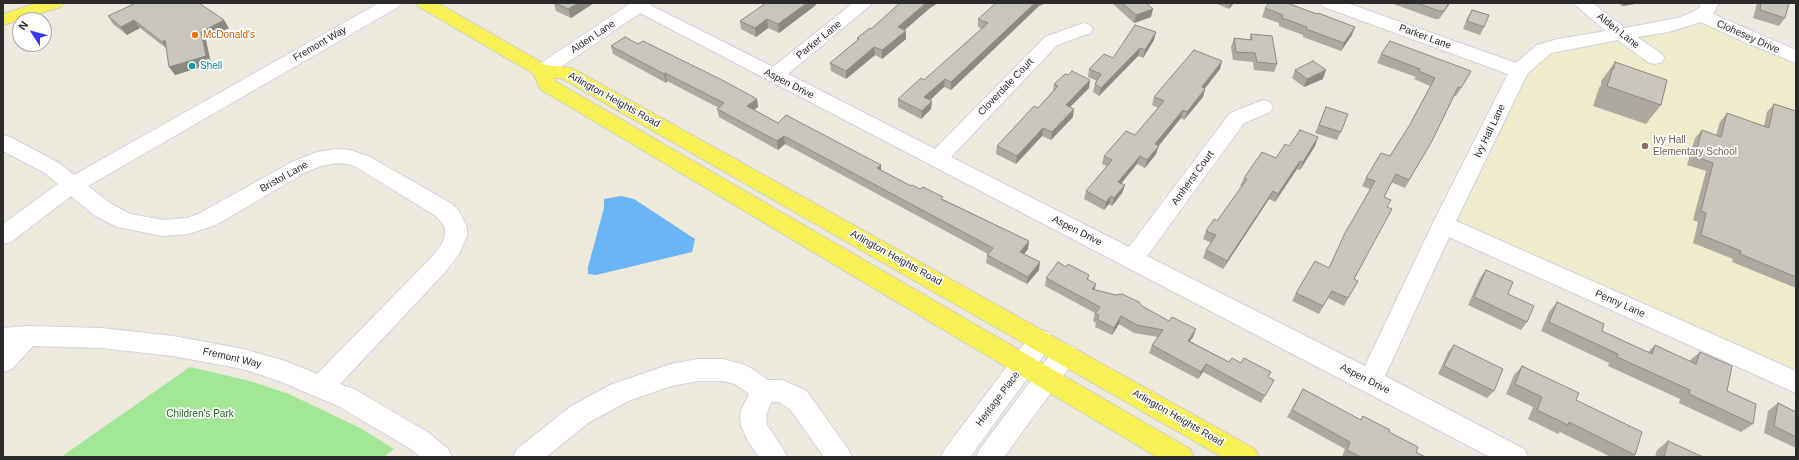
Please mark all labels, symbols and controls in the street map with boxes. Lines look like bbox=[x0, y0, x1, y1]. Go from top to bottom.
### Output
street label: Alden Lane bbox=[1594, 11, 1642, 51]
north arrow bbox=[12, 12, 52, 52]
street label: Alden Lane bbox=[569, 18, 617, 56]
street label: Parker Lane bbox=[794, 18, 844, 62]
street label: Clohesey Drive bbox=[1715, 18, 1781, 56]
text: N bbox=[16, 19, 30, 32]
street label: Parker Lane bbox=[1397, 22, 1453, 52]
street label: Fremont Way bbox=[291, 24, 349, 64]
place label: McDonald's bbox=[203, 29, 255, 41]
marker: McDonald's bbox=[190, 30, 200, 40]
street label: Cloverdale Court bbox=[976, 56, 1036, 118]
place label: Shell bbox=[200, 60, 222, 72]
marker: Shell bbox=[187, 61, 197, 71]
street label: Aspen Drive bbox=[762, 66, 816, 102]
street label: Arlington Heights Road bbox=[566, 70, 662, 130]
street label: Ivy Hall Lane bbox=[1472, 102, 1508, 160]
place label: Ivy Hall Elementary School bbox=[1653, 134, 1737, 158]
marker: Ivy Hall Elementary School bbox=[1640, 141, 1650, 151]
street label: Amherst Court bbox=[1169, 148, 1217, 208]
street label: Bristol Lane bbox=[258, 159, 310, 195]
street label: Aspen Drive bbox=[1050, 213, 1104, 249]
street label: Arlington Heights Road bbox=[848, 228, 944, 288]
street label: Penny Lane bbox=[1593, 288, 1647, 320]
street label: Fremont Way bbox=[202, 345, 262, 371]
street label: Aspen Drive bbox=[1338, 361, 1392, 397]
street label: Heritage Place bbox=[973, 369, 1023, 429]
street label: Arlington Heights Road bbox=[1130, 387, 1226, 449]
park label: Children's Park bbox=[166, 408, 234, 420]

